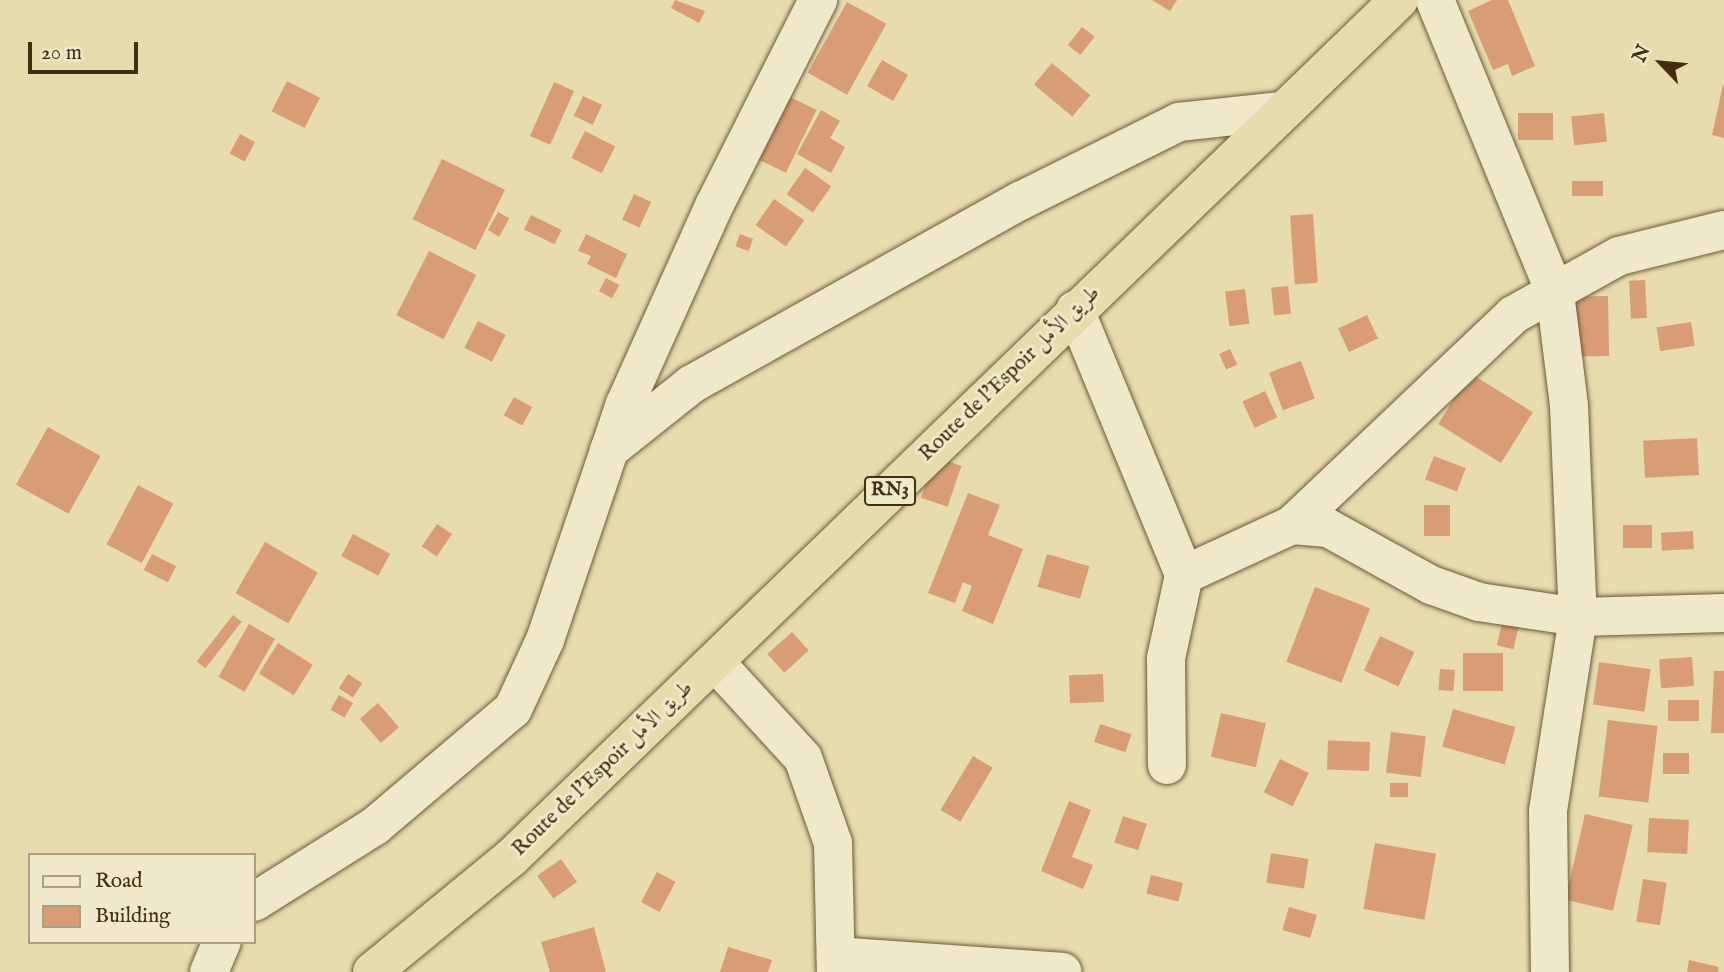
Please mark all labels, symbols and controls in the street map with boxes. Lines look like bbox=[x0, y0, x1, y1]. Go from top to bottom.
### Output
scale bar bbox=[32, 28, 142, 72]
north arrow bbox=[1626, 28, 1696, 98]
text: 20 m bbox=[41, 40, 82, 67]
text: N bbox=[1628, 41, 1657, 66]
street label: Route de l’Espoir طريق الأمل bbox=[914, 281, 1106, 467]
road number: RN3 bbox=[864, 476, 916, 506]
street label: Route de l’Espoir طريق الأمل bbox=[507, 676, 699, 862]
legend bbox=[28, 853, 256, 944]
text: Road bbox=[95, 868, 142, 895]
text: Building bbox=[95, 903, 170, 930]

